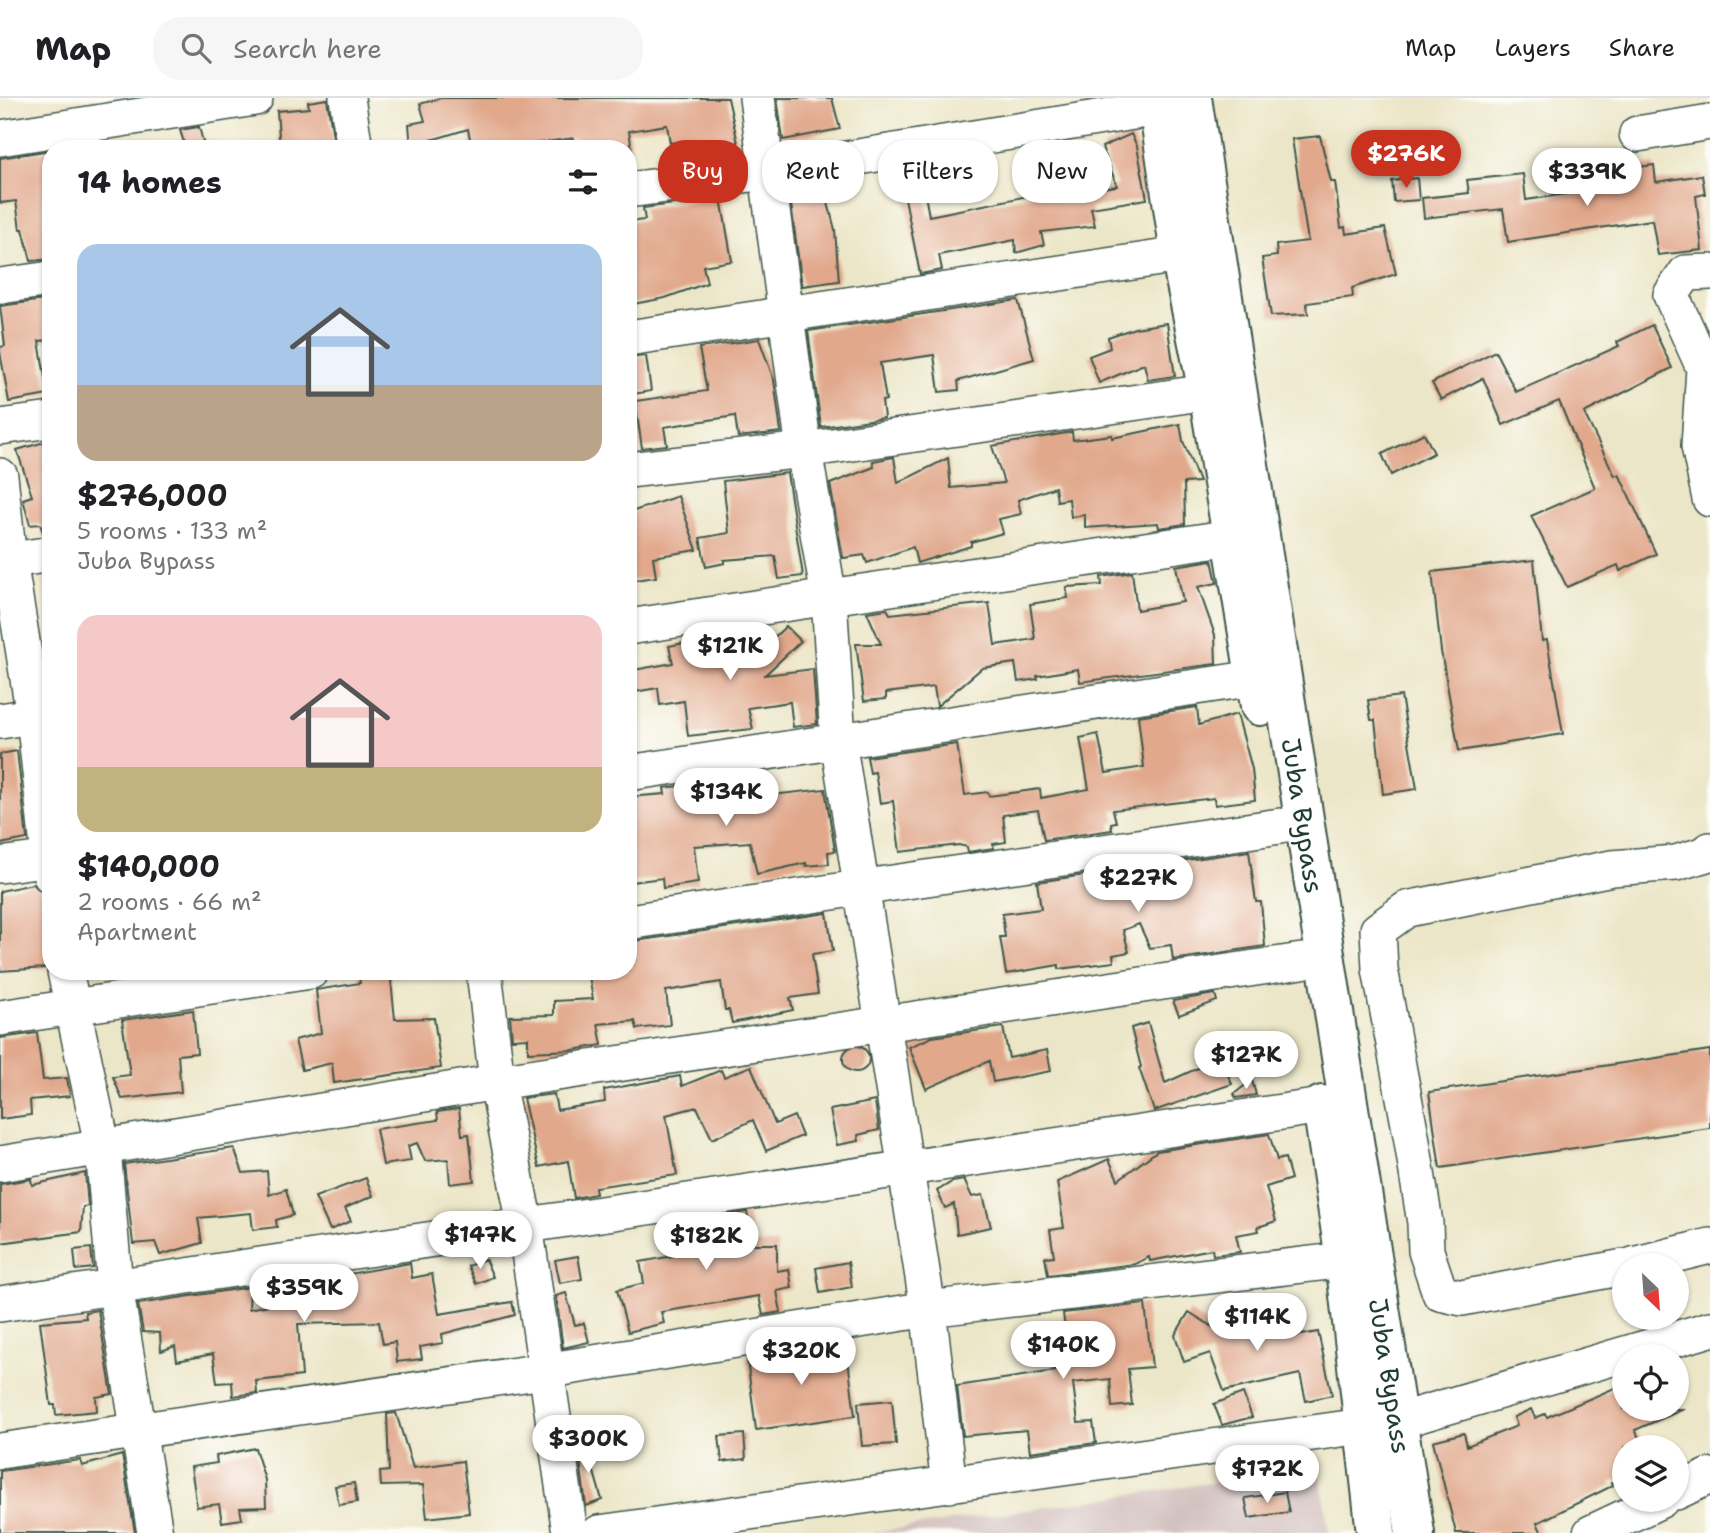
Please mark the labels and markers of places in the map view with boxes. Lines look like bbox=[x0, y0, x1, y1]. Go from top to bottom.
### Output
pin: $276K bbox=[1357, 130, 1455, 190]
pin: $339K bbox=[1538, 148, 1636, 208]
pin: $121K bbox=[681, 622, 779, 682]
pin: $134K bbox=[677, 768, 775, 828]
pin: $227K bbox=[1089, 854, 1187, 914]
pin: $127K bbox=[1197, 1032, 1295, 1091]
pin: $147K bbox=[431, 1212, 529, 1271]
pin: $182K bbox=[657, 1212, 755, 1272]
pin: $359K bbox=[255, 1264, 353, 1324]
pin: $114K bbox=[1208, 1294, 1306, 1353]
pin: $140K bbox=[1014, 1322, 1112, 1381]
pin: $320K bbox=[752, 1328, 850, 1387]
pin: $300K bbox=[539, 1416, 637, 1475]
pin: $172K bbox=[1218, 1446, 1316, 1505]

